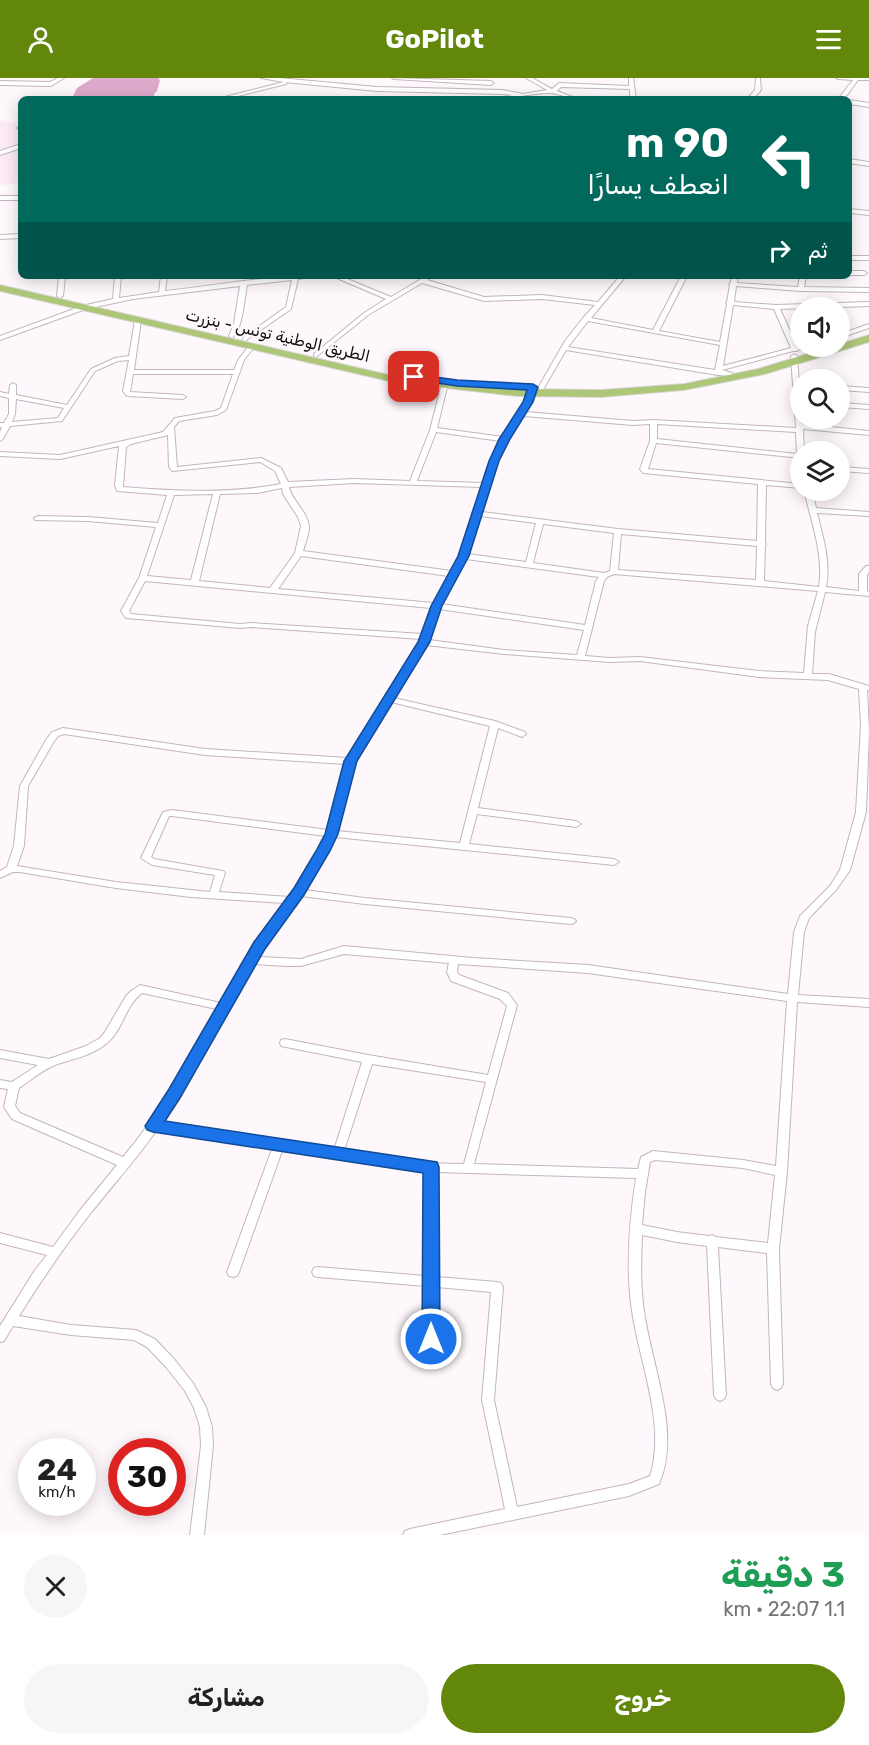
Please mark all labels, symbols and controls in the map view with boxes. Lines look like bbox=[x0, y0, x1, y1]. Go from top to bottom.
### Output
icon: person bbox=[24, 23, 57, 56]
text: GoPilot bbox=[385, 23, 484, 55]
icon: menu bbox=[812, 23, 845, 56]
text: 90 m bbox=[626, 118, 729, 168]
icon: left bbox=[750, 120, 828, 198]
text: انعطف يسارًا bbox=[587, 169, 729, 201]
icon: right bbox=[763, 234, 796, 267]
text: ثم bbox=[808, 237, 828, 264]
map controls bbox=[790, 297, 850, 501]
button: sound bbox=[790, 297, 850, 357]
street label: الطريق الوطنية تونس - بنزرت bbox=[184, 305, 372, 367]
pin bbox=[388, 351, 439, 402]
icon: arrive bbox=[397, 360, 430, 393]
button: search bbox=[790, 369, 850, 429]
button: layers bbox=[790, 441, 850, 501]
position arrow bbox=[399, 1307, 463, 1371]
speed limit sign: 30 bbox=[108, 1438, 186, 1516]
text: 24 bbox=[37, 1452, 77, 1488]
text: km/h bbox=[38, 1483, 76, 1501]
text: 3 دقيقة bbox=[721, 1553, 845, 1596]
button: close bbox=[24, 1555, 87, 1618]
text: 1.1 km · 22:07 bbox=[723, 1597, 845, 1621]
button: مشاركة bbox=[24, 1664, 429, 1733]
button: خروج bbox=[441, 1664, 845, 1733]

